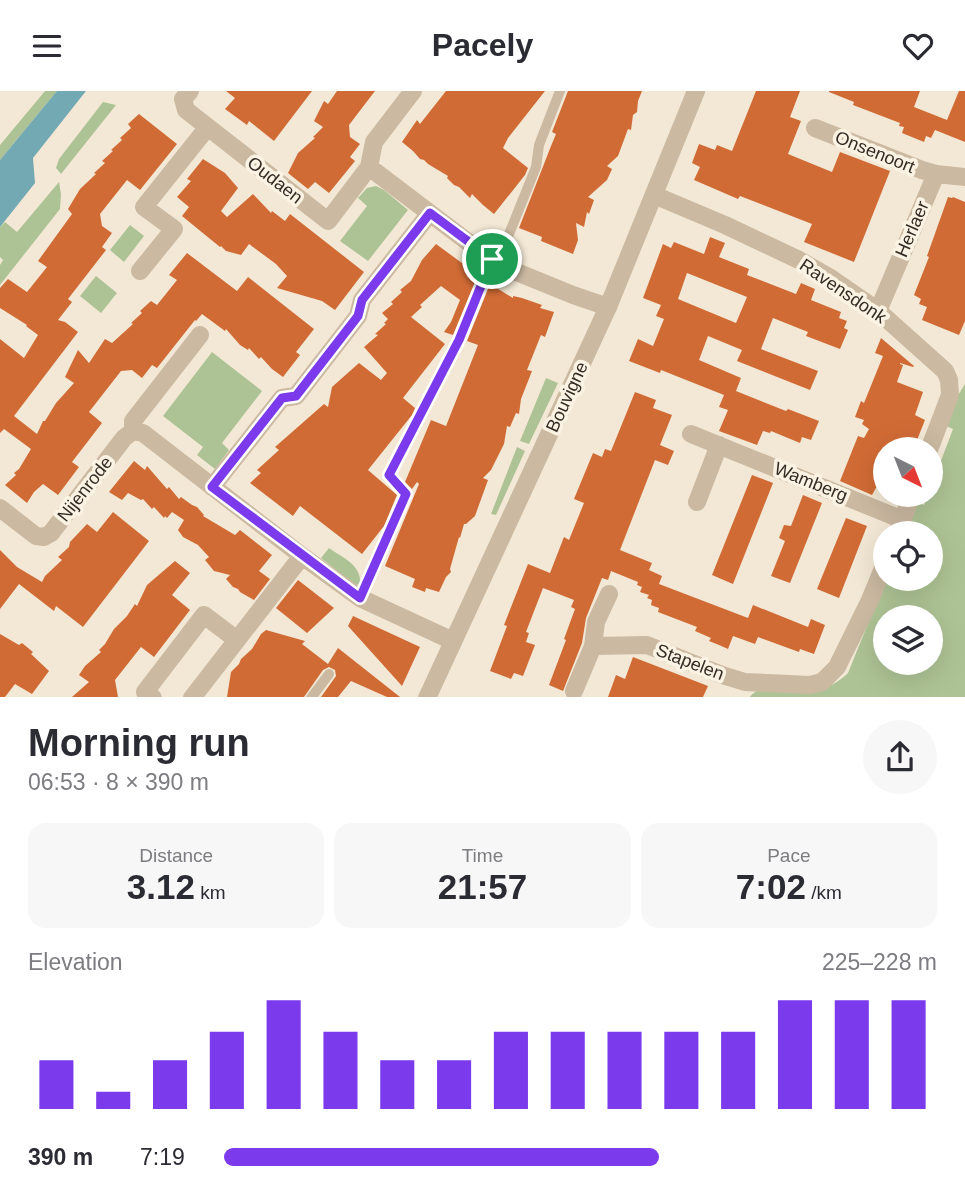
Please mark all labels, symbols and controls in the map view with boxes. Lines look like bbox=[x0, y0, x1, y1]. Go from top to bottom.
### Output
icon: menu bbox=[28, 27, 66, 65]
text: Pacely bbox=[432, 27, 533, 63]
icon: heart bbox=[899, 27, 937, 65]
street label: Onsenoort bbox=[832, 127, 918, 177]
street label: Oudaen bbox=[244, 152, 306, 208]
street label: Herlaer bbox=[891, 198, 933, 260]
pin bbox=[462, 229, 522, 289]
icon: arrive bbox=[473, 240, 511, 278]
street label: Ravensdonk bbox=[796, 255, 891, 328]
street label: Bouvigne bbox=[542, 359, 592, 435]
north arrow bbox=[873, 437, 943, 507]
map controls bbox=[873, 437, 943, 675]
street label: Nijenrode bbox=[53, 452, 117, 526]
street label: Wamberg bbox=[771, 458, 851, 506]
button: locate bbox=[873, 521, 943, 591]
button: layers bbox=[873, 605, 943, 675]
street label: Stapelen bbox=[653, 640, 727, 684]
button: share bbox=[863, 720, 937, 794]
text: Morning run bbox=[28, 722, 250, 764]
text: 06:53 · 8 × 390 m bbox=[28, 769, 209, 795]
text: Distance bbox=[139, 845, 213, 866]
text: Time bbox=[462, 845, 503, 866]
text: Pace bbox=[767, 845, 810, 866]
text: 3.12 bbox=[127, 867, 195, 906]
text: 21:57 bbox=[438, 867, 527, 906]
text: 7:02 bbox=[736, 867, 806, 906]
text: km bbox=[195, 882, 226, 903]
text: /km bbox=[806, 882, 842, 903]
text: Elevation bbox=[28, 949, 123, 975]
text: 225–228 m bbox=[822, 949, 937, 975]
text: 390 m bbox=[28, 1144, 93, 1170]
text: 7:19 bbox=[140, 1144, 185, 1170]

